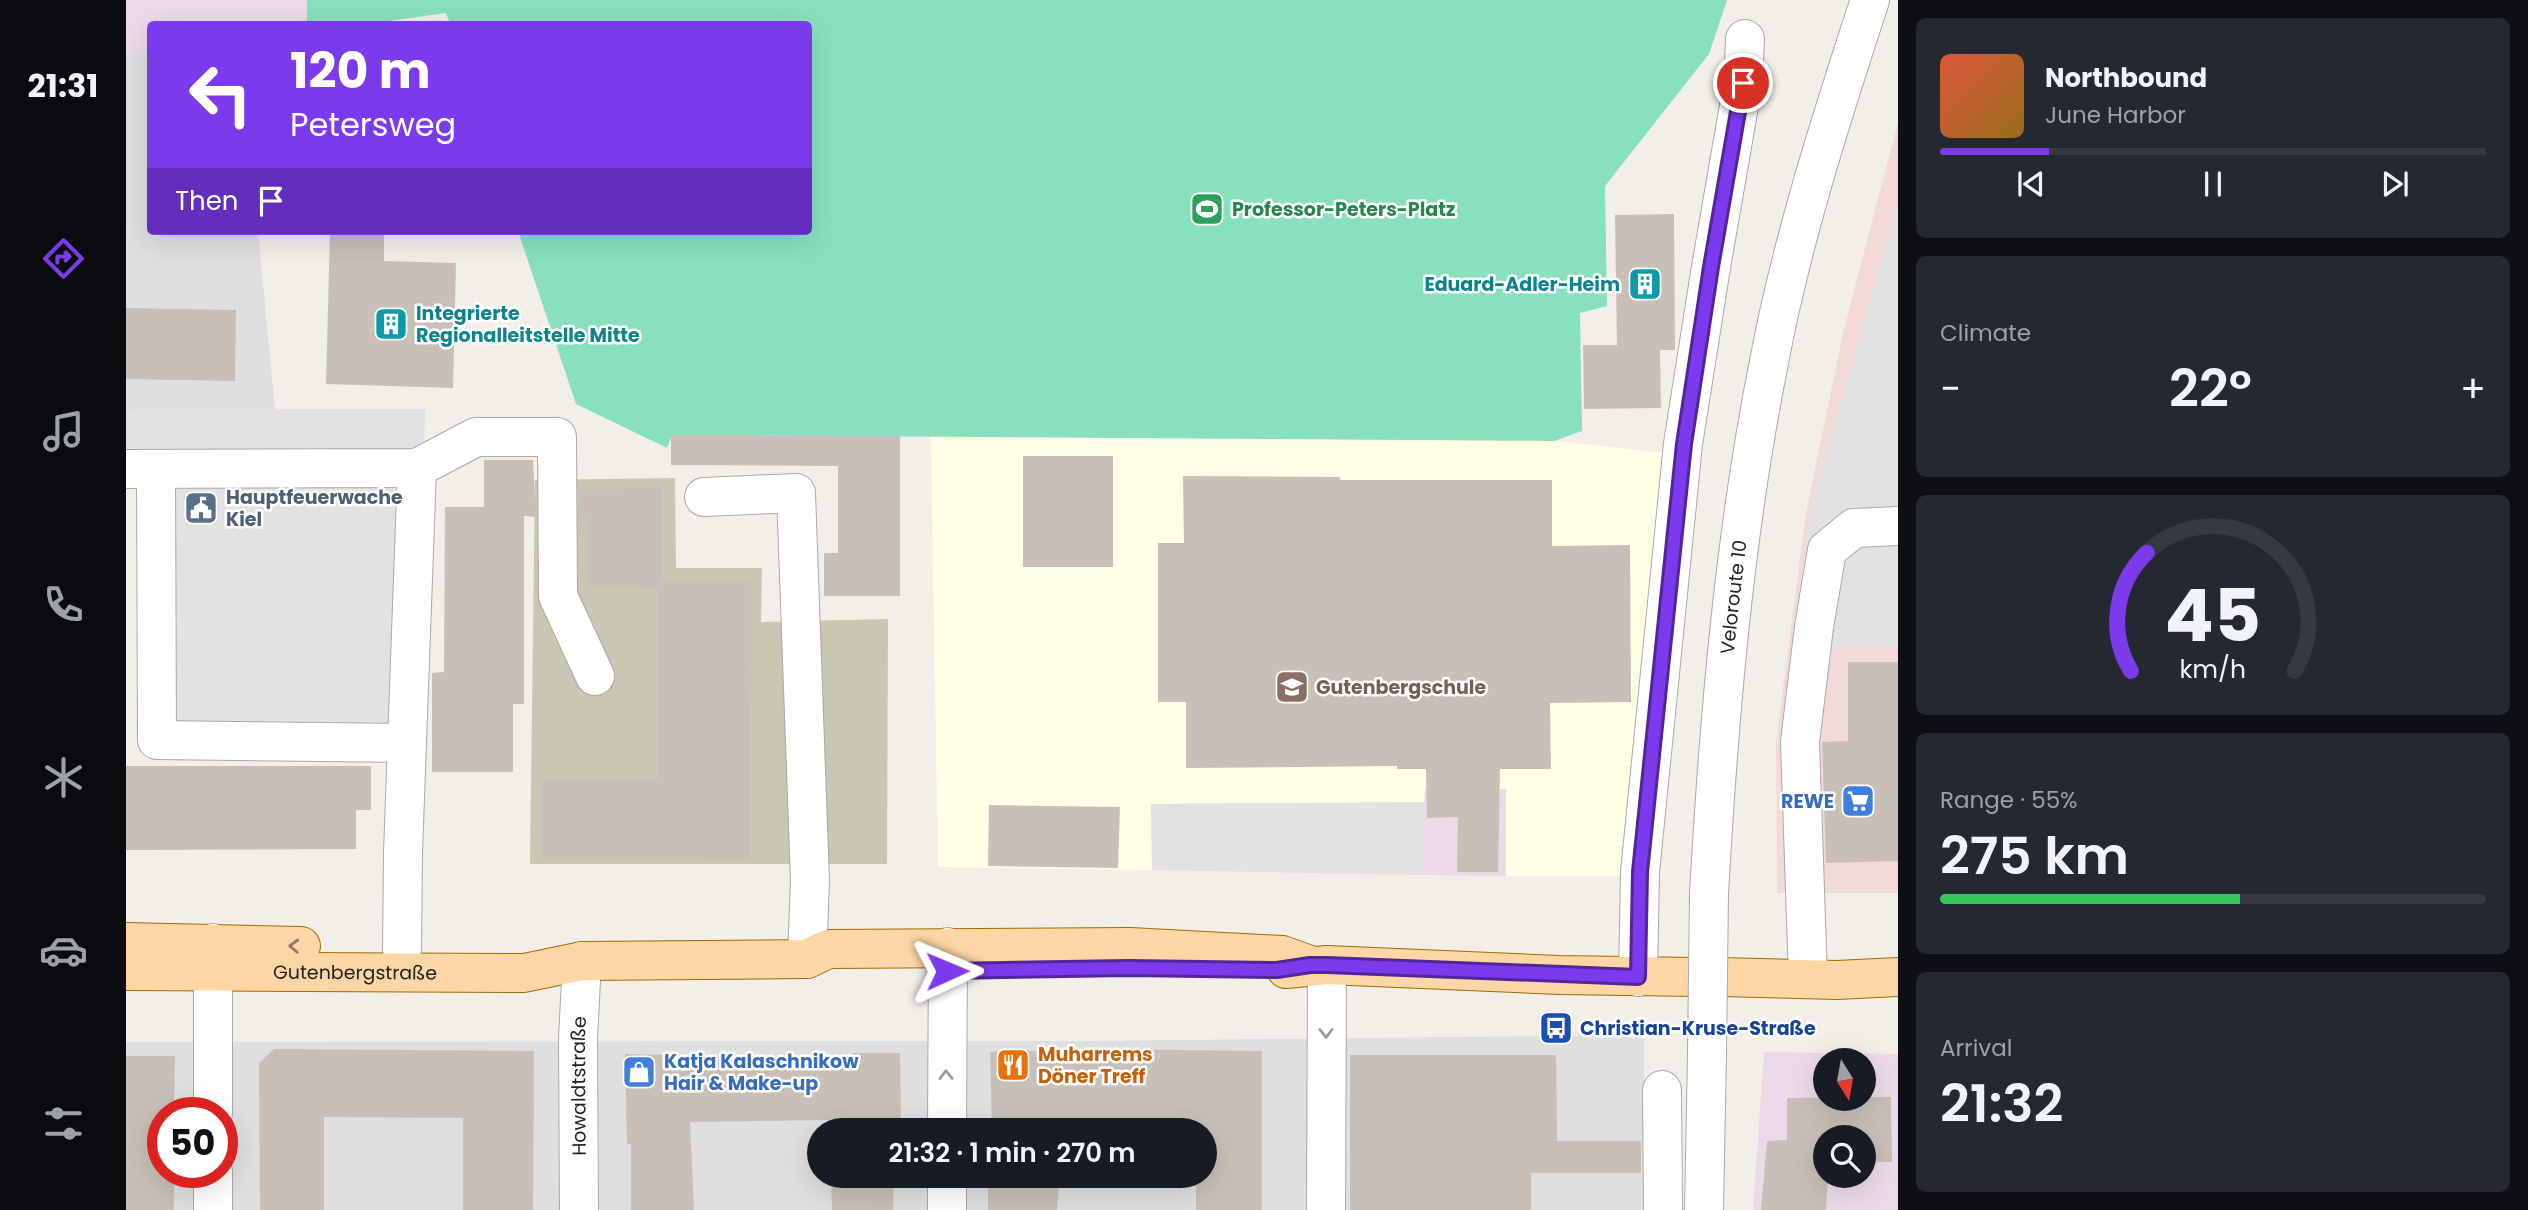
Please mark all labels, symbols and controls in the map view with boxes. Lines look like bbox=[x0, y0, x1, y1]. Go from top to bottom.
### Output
text: 120 m bbox=[290, 37, 431, 105]
icon: left bbox=[175, 49, 266, 140]
pin bbox=[1713, 53, 1773, 113]
text: Northbound bbox=[2045, 60, 2207, 96]
text: 21:31 bbox=[28, 63, 98, 108]
icon: arrive bbox=[1724, 64, 1762, 102]
text: June Harbor bbox=[2045, 99, 2186, 131]
text: Petersweg bbox=[290, 102, 456, 147]
icon: previous bbox=[2012, 165, 2050, 203]
icon: pause bbox=[2194, 165, 2232, 203]
icon: next bbox=[2376, 165, 2414, 203]
icon: arrive bbox=[252, 182, 290, 220]
text: Then bbox=[175, 183, 238, 219]
sports icon: Professor-Peters-Platz bbox=[1188, 190, 1226, 228]
place label: Professor-Peters-Platz bbox=[1232, 196, 1455, 223]
icon: directions bbox=[39, 234, 88, 283]
building icon: Eduard-Adler-Heim bbox=[1626, 265, 1664, 303]
place label: Eduard-Adler-Heim bbox=[1424, 271, 1620, 298]
place label: Integrierte Regionalleitstelle Mitte bbox=[416, 300, 640, 349]
building icon: Integrierte Regionalleitstelle Mitte bbox=[372, 305, 410, 343]
text: Climate bbox=[1940, 317, 2031, 349]
text: 22° bbox=[2169, 352, 2252, 425]
text: − bbox=[1940, 362, 1961, 415]
text: + bbox=[2460, 362, 2486, 415]
icon: music bbox=[39, 407, 88, 456]
place label: Hauptfeuerwache Kiel bbox=[226, 484, 403, 533]
public building icon: Hauptfeuerwache Kiel bbox=[182, 489, 220, 527]
street label: Veloroute 10 bbox=[1714, 538, 1754, 655]
text: 45 bbox=[2165, 565, 2261, 666]
icon: phone bbox=[39, 580, 88, 629]
text: km/h bbox=[2180, 652, 2246, 687]
school or university icon: Gutenbergschule bbox=[1273, 668, 1311, 706]
place label: Gutenbergschule bbox=[1316, 674, 1486, 701]
icon: climate bbox=[39, 753, 88, 802]
supermarket icon: REWE bbox=[1839, 782, 1877, 820]
text: Range · 55% bbox=[1940, 784, 2078, 816]
place label: REWE bbox=[1781, 788, 1834, 815]
text: 275 km bbox=[1940, 819, 2129, 892]
icon: car bbox=[39, 926, 88, 975]
position arrow bbox=[910, 934, 984, 1008]
one-way arrow bbox=[288, 938, 299, 953]
street label: Gutenbergstraße bbox=[273, 959, 437, 987]
bus stop icon: Christian-Kruse-Straße bbox=[1537, 1009, 1575, 1047]
street label: Howaldtstraße bbox=[565, 1015, 593, 1156]
place label: Christian-Kruse-Straße bbox=[1580, 1015, 1816, 1042]
one-way arrow bbox=[1318, 1028, 1334, 1039]
text: Arrival bbox=[1940, 1032, 2012, 1064]
place label: Muharrems Döner Treff bbox=[1038, 1041, 1153, 1090]
restaurant icon: Muharrems Döner Treff bbox=[994, 1046, 1032, 1084]
place label: Katja Kalaschnikow Hair & Make-up bbox=[664, 1048, 859, 1097]
north arrow bbox=[1813, 1048, 1876, 1111]
map controls bbox=[1813, 1048, 1876, 1188]
shop icon: Katja Kalaschnikow Hair & Make-up bbox=[620, 1053, 658, 1091]
text: 21:32 bbox=[1940, 1067, 2063, 1140]
one-way arrow bbox=[938, 1069, 954, 1080]
speed limit sign: 50 bbox=[147, 1097, 238, 1188]
icon: filters bbox=[39, 1099, 88, 1148]
button: search bbox=[1813, 1125, 1876, 1188]
text: 21:32 · 1 min · 270 m bbox=[888, 1135, 1136, 1171]

